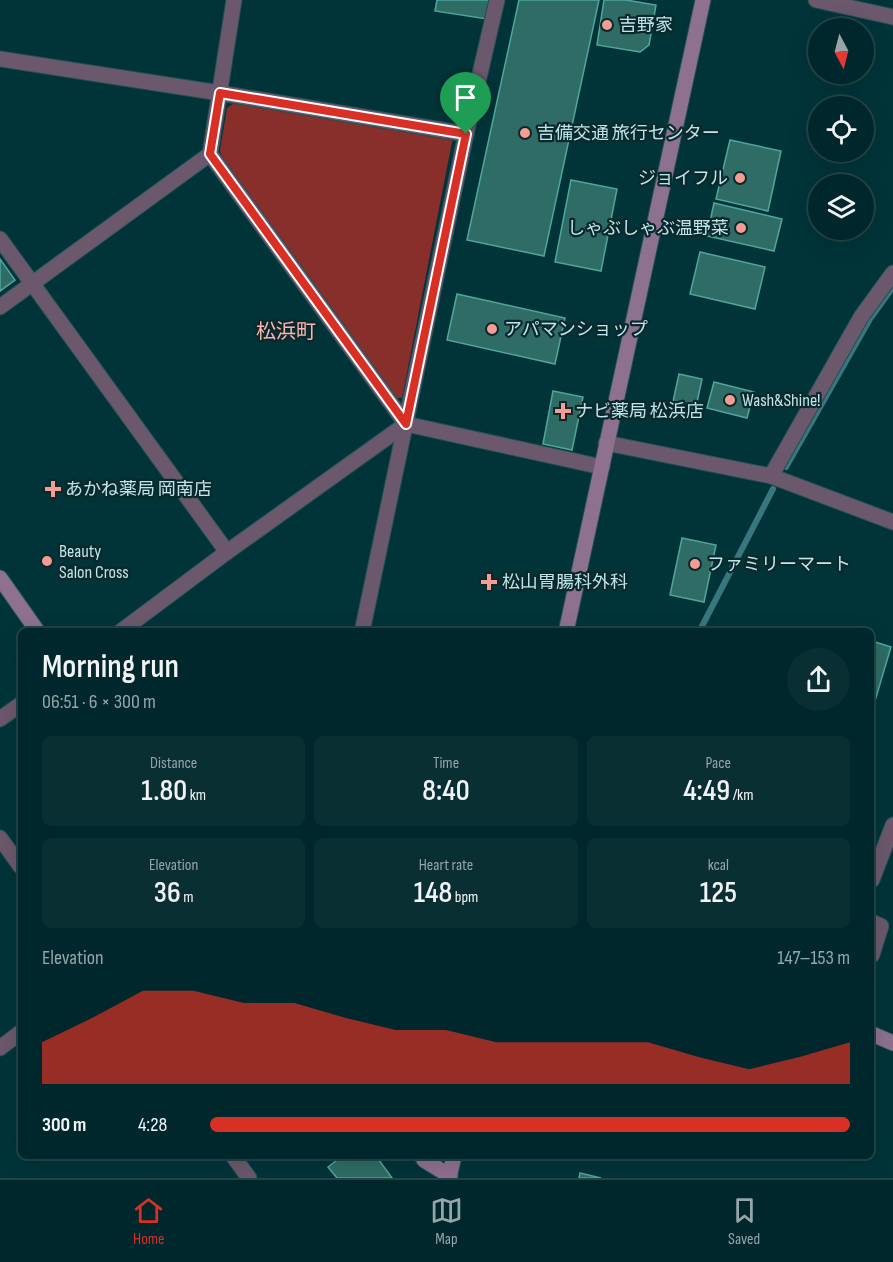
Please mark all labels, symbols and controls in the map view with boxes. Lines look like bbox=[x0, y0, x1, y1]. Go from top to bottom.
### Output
place label: 吉野家 bbox=[619, 15, 673, 36]
marker: 吉野家 bbox=[600, 18, 614, 32]
north arrow bbox=[808, 18, 874, 84]
map controls bbox=[808, 18, 874, 240]
pin bbox=[440, 72, 491, 134]
icon: arrive bbox=[449, 81, 482, 114]
button: locate bbox=[808, 96, 874, 162]
place label: 吉備交通 旅行センター bbox=[537, 123, 720, 144]
marker: 吉備交通 旅行センター bbox=[518, 126, 532, 140]
place label: ジョイフル bbox=[638, 168, 728, 189]
marker: ジョイフル bbox=[733, 171, 747, 185]
button: layers bbox=[808, 174, 874, 240]
place label: しゃぶしゃぶ温野菜 bbox=[567, 218, 729, 239]
marker: しゃぶしゃぶ温野菜 bbox=[734, 221, 748, 235]
place label: アパマンショップ bbox=[504, 319, 648, 340]
district label: 松浜町 bbox=[256, 320, 316, 344]
marker: アパマンショップ bbox=[485, 322, 499, 336]
place label: Wash&Shine! bbox=[742, 390, 821, 411]
marker: Wash&Shine! bbox=[723, 393, 737, 407]
place label: ナビ薬局 松浜店 bbox=[575, 401, 704, 422]
marker: ナビ薬局 松浜店 bbox=[556, 404, 570, 418]
place label: あかね薬局 岡南店 bbox=[65, 479, 212, 500]
marker: あかね薬局 岡南店 bbox=[46, 482, 60, 496]
place label: Beauty Salon Cross bbox=[59, 541, 129, 583]
marker: Beauty Salon Cross bbox=[40, 554, 54, 568]
place label: ファミリーマート bbox=[707, 554, 851, 575]
marker: ファミリーマート bbox=[688, 557, 702, 571]
place label: 松山胃腸科外科 bbox=[502, 572, 628, 593]
marker: 松山胃腸科外科 bbox=[480, 573, 498, 591]
text: Morning run bbox=[42, 647, 179, 687]
button: share bbox=[787, 648, 850, 711]
text: 06:51 · 6 × 300 m bbox=[42, 690, 156, 714]
text: Distance bbox=[150, 754, 197, 773]
text: Time bbox=[433, 754, 459, 773]
text: Pace bbox=[706, 754, 731, 773]
text: 1.80 bbox=[141, 773, 187, 809]
text: 8:40 bbox=[422, 773, 470, 809]
text: 4:49 bbox=[683, 773, 730, 809]
text: km bbox=[187, 786, 206, 805]
text: /km bbox=[730, 786, 753, 805]
text: Elevation bbox=[149, 856, 198, 875]
text: Heart rate bbox=[419, 856, 473, 875]
text: kcal bbox=[708, 856, 729, 875]
text: 36 bbox=[154, 875, 181, 911]
text: 148 bbox=[414, 875, 452, 911]
text: 125 bbox=[700, 875, 737, 911]
text: m bbox=[181, 888, 193, 907]
text: bpm bbox=[452, 888, 478, 907]
text: Elevation bbox=[42, 946, 104, 970]
text: 147–153 m bbox=[777, 946, 850, 970]
text: 300 m bbox=[42, 1113, 86, 1137]
text: 4:28 bbox=[138, 1113, 167, 1137]
tab: Home bbox=[132, 1194, 165, 1249]
tab: Map bbox=[430, 1194, 463, 1249]
tab: Saved bbox=[728, 1194, 761, 1249]

